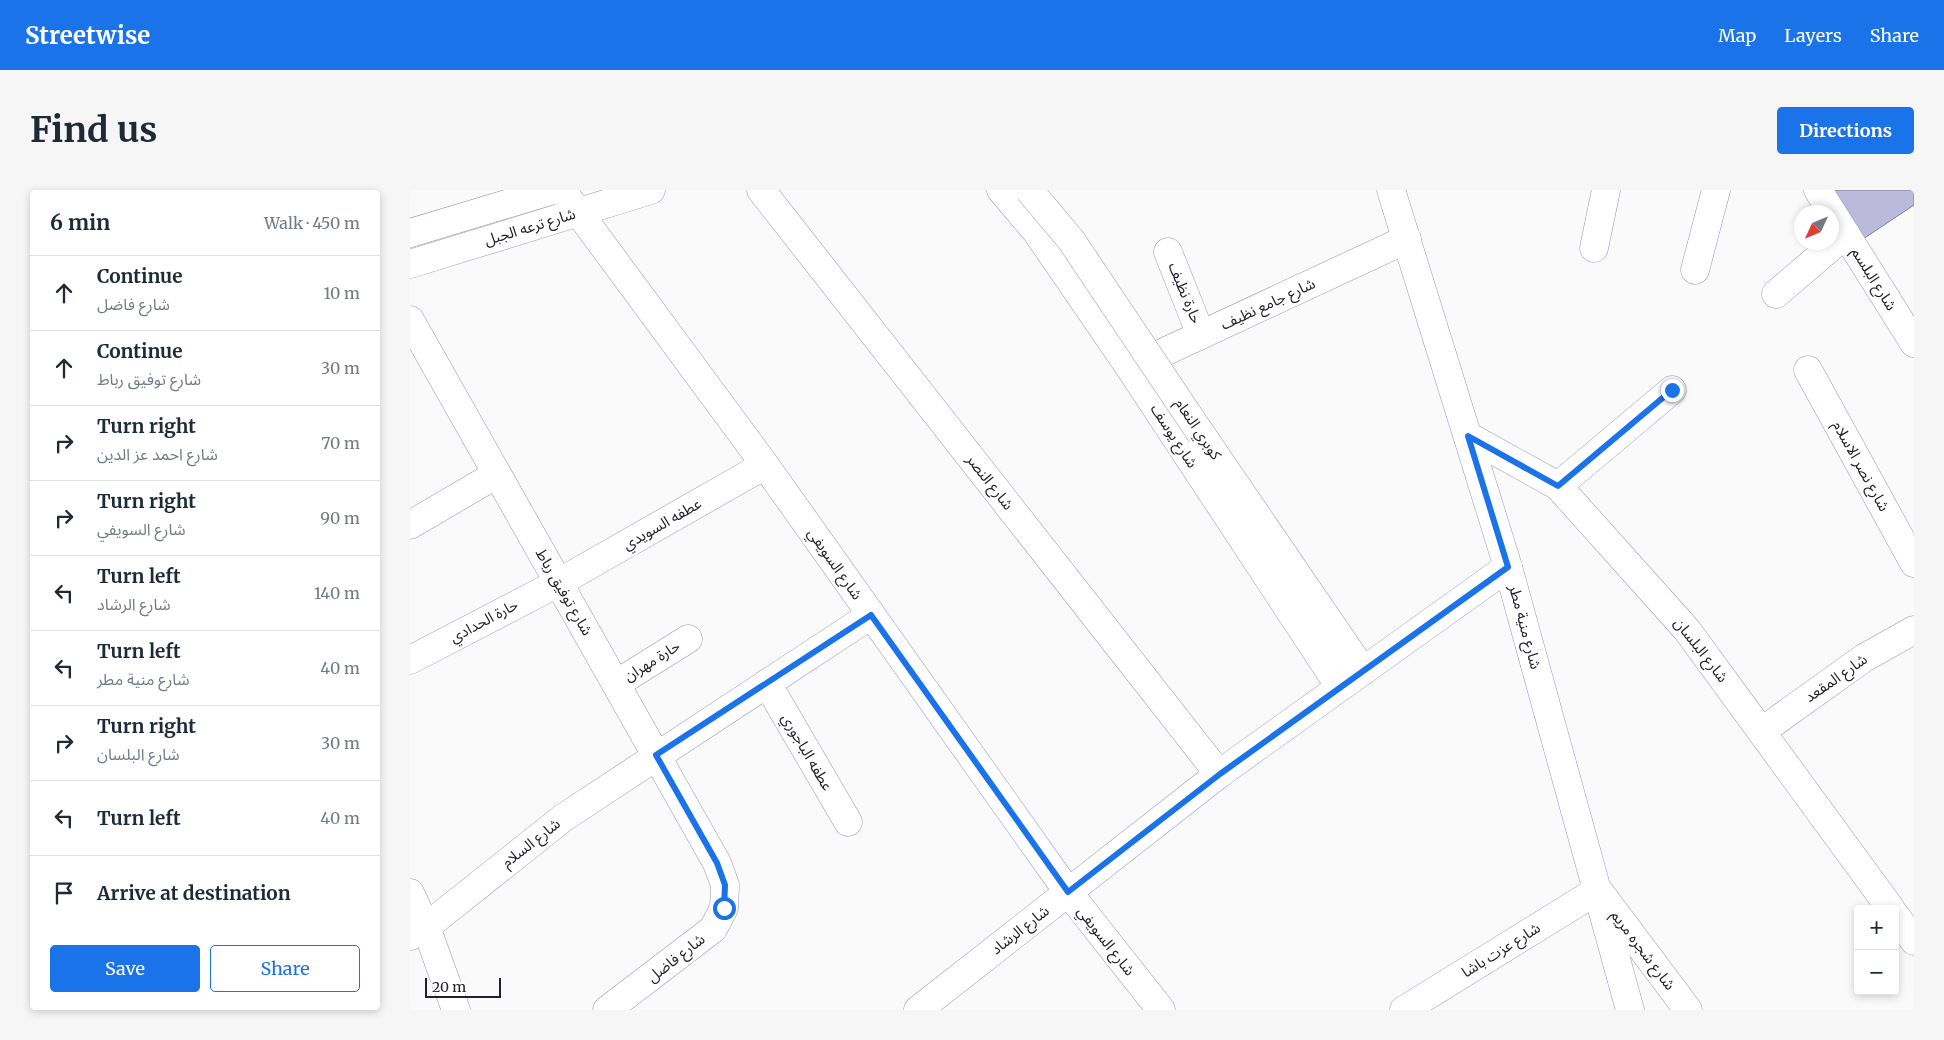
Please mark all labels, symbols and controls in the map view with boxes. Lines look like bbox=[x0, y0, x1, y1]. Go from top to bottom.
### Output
text: Streetwise bbox=[25, 20, 150, 51]
text: Map bbox=[1718, 24, 1756, 47]
text: Layers bbox=[1784, 24, 1842, 47]
text: Share bbox=[1870, 24, 1919, 47]
button: Directions bbox=[1777, 107, 1914, 154]
text: Find us bbox=[30, 108, 157, 152]
street label: شارع ترعه الجبل bbox=[482, 204, 579, 252]
north arrow bbox=[1794, 205, 1839, 250]
text: 6 min bbox=[50, 209, 110, 236]
text: Walk · 450 m bbox=[264, 213, 360, 233]
street label: شارع البلسم bbox=[1845, 244, 1901, 316]
street label: حارة نظيف bbox=[1165, 259, 1206, 326]
text: Continue bbox=[97, 264, 183, 288]
street label: شارع جامع نظيف bbox=[1217, 273, 1320, 336]
icon: ahead bbox=[50, 279, 78, 307]
text: 10 m bbox=[323, 283, 360, 303]
text: شارع فاضل bbox=[97, 294, 170, 314]
text: Continue bbox=[97, 339, 183, 363]
icon: ahead bbox=[50, 354, 78, 382]
text: 30 m bbox=[321, 358, 360, 378]
text: شارع توفيق رباط bbox=[97, 369, 201, 389]
route end bbox=[1661, 379, 1684, 402]
street label: كوبري النعام bbox=[1169, 394, 1226, 465]
street label: شارع يوسف bbox=[1144, 400, 1202, 473]
text: Turn right bbox=[97, 414, 196, 438]
street label: شارع نصر الاسلام bbox=[1826, 417, 1894, 516]
icon: right bbox=[50, 429, 78, 457]
text: 70 m bbox=[321, 433, 360, 453]
text: شارع احمد عز الدين bbox=[97, 444, 218, 464]
street label: شارع النصر bbox=[960, 449, 1018, 515]
text: Turn right bbox=[97, 489, 196, 513]
street label: عطفه السويدي bbox=[619, 493, 706, 556]
icon: right bbox=[50, 504, 78, 532]
text: 90 m bbox=[320, 508, 360, 528]
text: شارع السويفي bbox=[97, 519, 186, 539]
street label: شارع السويفي bbox=[801, 524, 867, 605]
street label: شارع توفيق رباط bbox=[529, 545, 597, 640]
text: Turn left bbox=[97, 564, 181, 588]
icon: left bbox=[50, 579, 78, 607]
street label: شارع منية مطر bbox=[1502, 582, 1546, 672]
text: 140 m bbox=[314, 583, 360, 603]
text: شارع الرشاد bbox=[97, 594, 171, 614]
street label: حارة الحدادي bbox=[446, 595, 523, 649]
street label: شارع البلسان bbox=[1668, 613, 1733, 688]
street label: حارة مهران bbox=[620, 636, 683, 685]
text: Turn left bbox=[97, 639, 181, 663]
street label: شارع المقعد bbox=[1801, 649, 1873, 709]
icon: left bbox=[50, 654, 78, 682]
text: 40 m bbox=[320, 658, 360, 678]
text: شارع منية مطر bbox=[97, 669, 190, 689]
street label: عطفه الباجوري bbox=[775, 710, 837, 795]
text: Turn right bbox=[97, 714, 196, 738]
icon: right bbox=[50, 729, 78, 757]
text: 30 m bbox=[321, 733, 360, 753]
text: شارع البلسان bbox=[97, 744, 179, 764]
icon: left bbox=[50, 804, 78, 832]
text: Turn left bbox=[97, 806, 181, 830]
text: 40 m bbox=[320, 808, 360, 828]
street label: شارع السلام bbox=[498, 814, 566, 874]
icon: arrive bbox=[50, 879, 78, 907]
text: Arrive at destination bbox=[97, 881, 291, 905]
route start bbox=[713, 897, 736, 920]
street label: شارع الرشاد bbox=[987, 901, 1055, 961]
street label: شارع السويفي bbox=[1071, 902, 1140, 981]
map controls bbox=[1854, 905, 1899, 995]
button: + bbox=[1854, 905, 1899, 950]
street label: شارع شجره مريم bbox=[1605, 906, 1680, 995]
street label: شارع عزت باشا bbox=[1458, 918, 1545, 984]
street label: شارع فاضل bbox=[643, 929, 711, 988]
button: Save bbox=[50, 945, 200, 992]
button: Share bbox=[210, 945, 360, 992]
button: − bbox=[1854, 950, 1899, 995]
scale bar bbox=[425, 975, 501, 998]
text: 20 m bbox=[432, 978, 466, 996]

